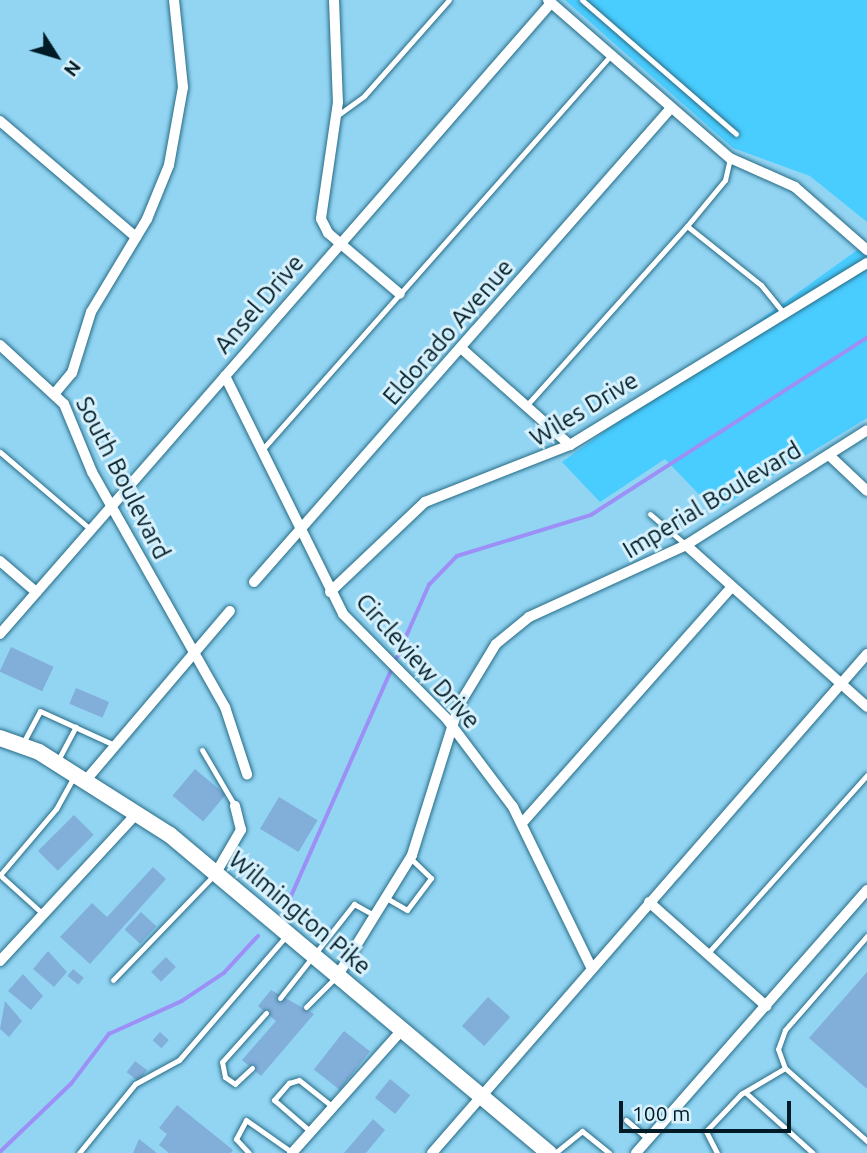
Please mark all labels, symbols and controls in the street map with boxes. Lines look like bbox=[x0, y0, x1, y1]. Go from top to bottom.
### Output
north arrow bbox=[21, 21, 91, 91]
text: N bbox=[60, 56, 86, 81]
street label: Ansel Drive bbox=[208, 249, 310, 359]
street label: Eldorado Avenue bbox=[377, 253, 519, 411]
street label: Wiles Drive bbox=[525, 366, 643, 452]
street label: South Boulevard bbox=[70, 392, 176, 564]
street label: Imperial Boulevard bbox=[618, 435, 806, 565]
street label: Circleview Drive bbox=[350, 587, 486, 735]
street label: Wilmington Pike bbox=[223, 845, 377, 981]
scale bar bbox=[622, 1086, 794, 1130]
text: 100 m bbox=[632, 1101, 690, 1125]

